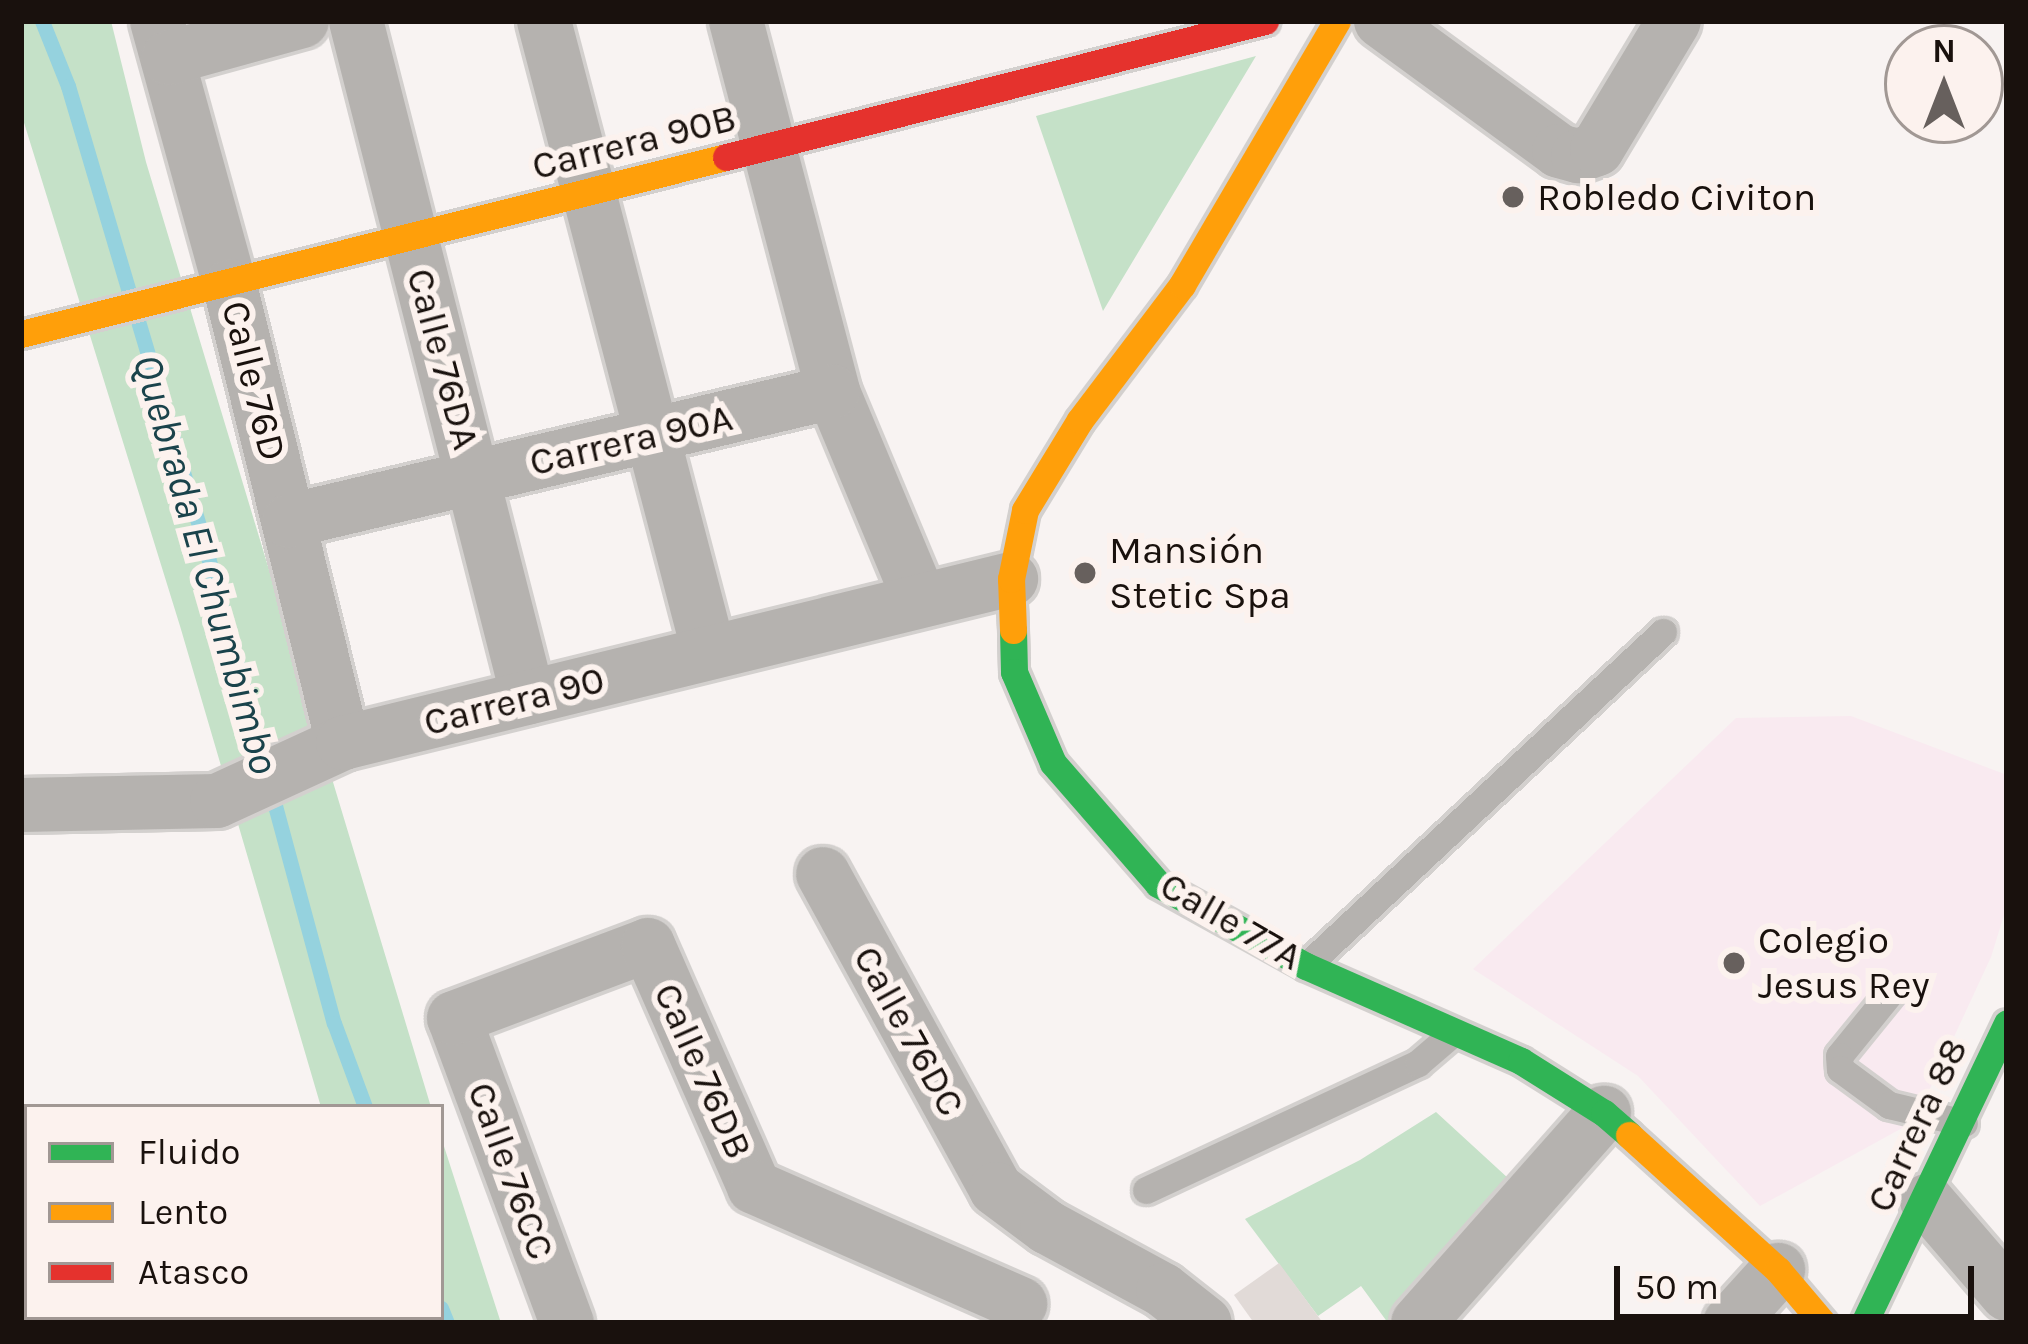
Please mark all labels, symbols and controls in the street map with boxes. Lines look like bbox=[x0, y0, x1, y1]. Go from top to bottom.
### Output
north arrow bbox=[1884, 24, 2004, 144]
text: N bbox=[1932, 32, 1956, 70]
street label: Carrera 90B bbox=[527, 94, 741, 190]
place label: Robledo Civiton bbox=[1537, 174, 1816, 220]
marker: Robledo Civiton bbox=[1500, 184, 1526, 210]
street label: Calle 76DA bbox=[396, 263, 490, 455]
street label: Calle 76D bbox=[212, 296, 296, 466]
water label: Quebrada El Chumbimbo bbox=[122, 349, 290, 779]
street label: Carrera 90A bbox=[525, 394, 737, 486]
place label: Mansión Stetic Spa bbox=[1109, 528, 1291, 619]
marker: Mansión Stetic Spa bbox=[1072, 560, 1098, 586]
street label: Carrera 90 bbox=[419, 656, 609, 746]
street label: Calle 77A bbox=[1152, 862, 1310, 980]
place label: Colegio Jesus Rey bbox=[1758, 918, 1930, 1009]
street label: Calle 76DC bbox=[843, 938, 975, 1124]
marker: Colegio Jesus Rey bbox=[1721, 950, 1747, 976]
street label: Calle 76DB bbox=[644, 976, 762, 1166]
street label: Carrera 88 bbox=[1856, 1031, 1978, 1219]
street label: Calle 76CC bbox=[457, 1076, 565, 1266]
legend bbox=[24, 1104, 444, 1320]
text: Fluido bbox=[138, 1131, 240, 1173]
text: Lento bbox=[138, 1191, 228, 1233]
scale bar bbox=[1620, 1242, 1980, 1316]
text: Atasco bbox=[138, 1251, 249, 1293]
text: 50 m bbox=[1635, 1266, 1719, 1308]

